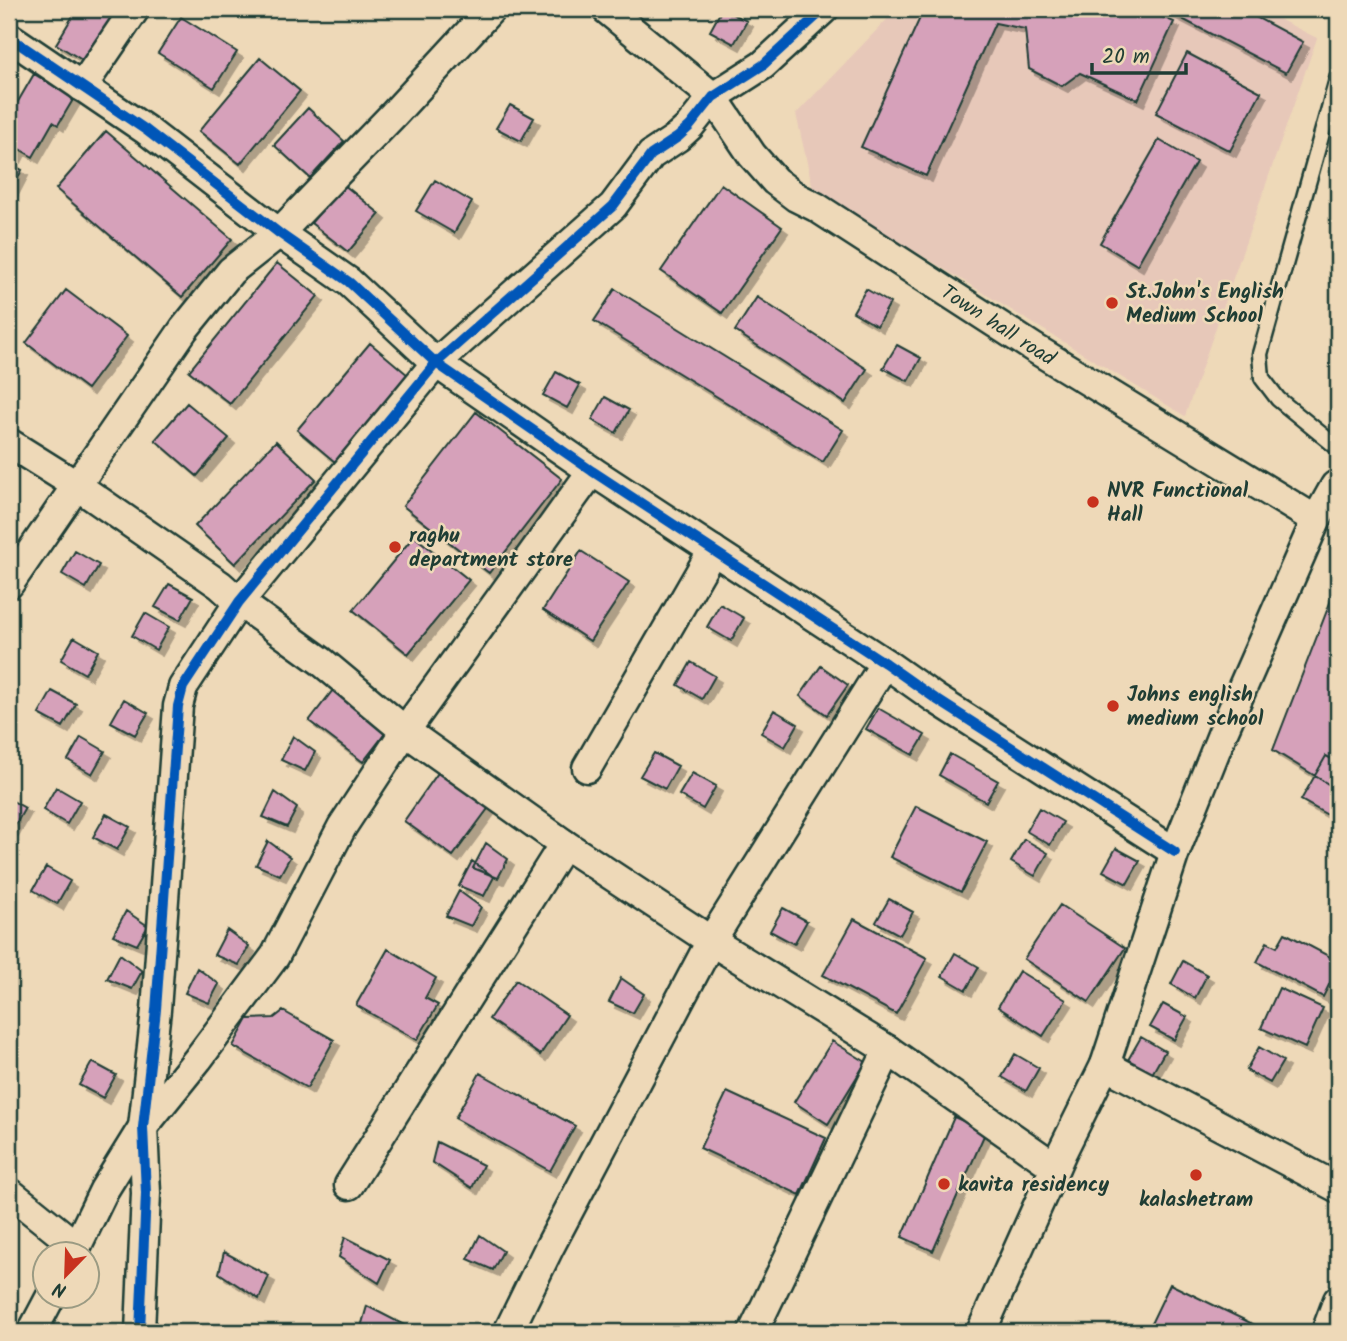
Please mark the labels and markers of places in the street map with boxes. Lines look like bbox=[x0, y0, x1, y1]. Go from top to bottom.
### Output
place label: St.John's English Medium School bbox=[1126, 276, 1284, 333]
marker: St.John's English Medium School bbox=[1104, 295, 1120, 311]
place label: NVR Functional Hall bbox=[1107, 475, 1248, 532]
marker: NVR Functional Hall bbox=[1085, 494, 1101, 510]
place label: raghu department store bbox=[409, 520, 573, 577]
marker: raghu department store bbox=[387, 539, 403, 555]
place label: Johns english medium school bbox=[1127, 679, 1264, 736]
marker: Johns english medium school bbox=[1105, 698, 1121, 714]
marker: kalashetram bbox=[1188, 1167, 1204, 1183]
place label: kavita residency bbox=[958, 1169, 1109, 1202]
marker: kavita residency bbox=[936, 1176, 952, 1192]
place label: kalashetram bbox=[1139, 1184, 1253, 1217]

